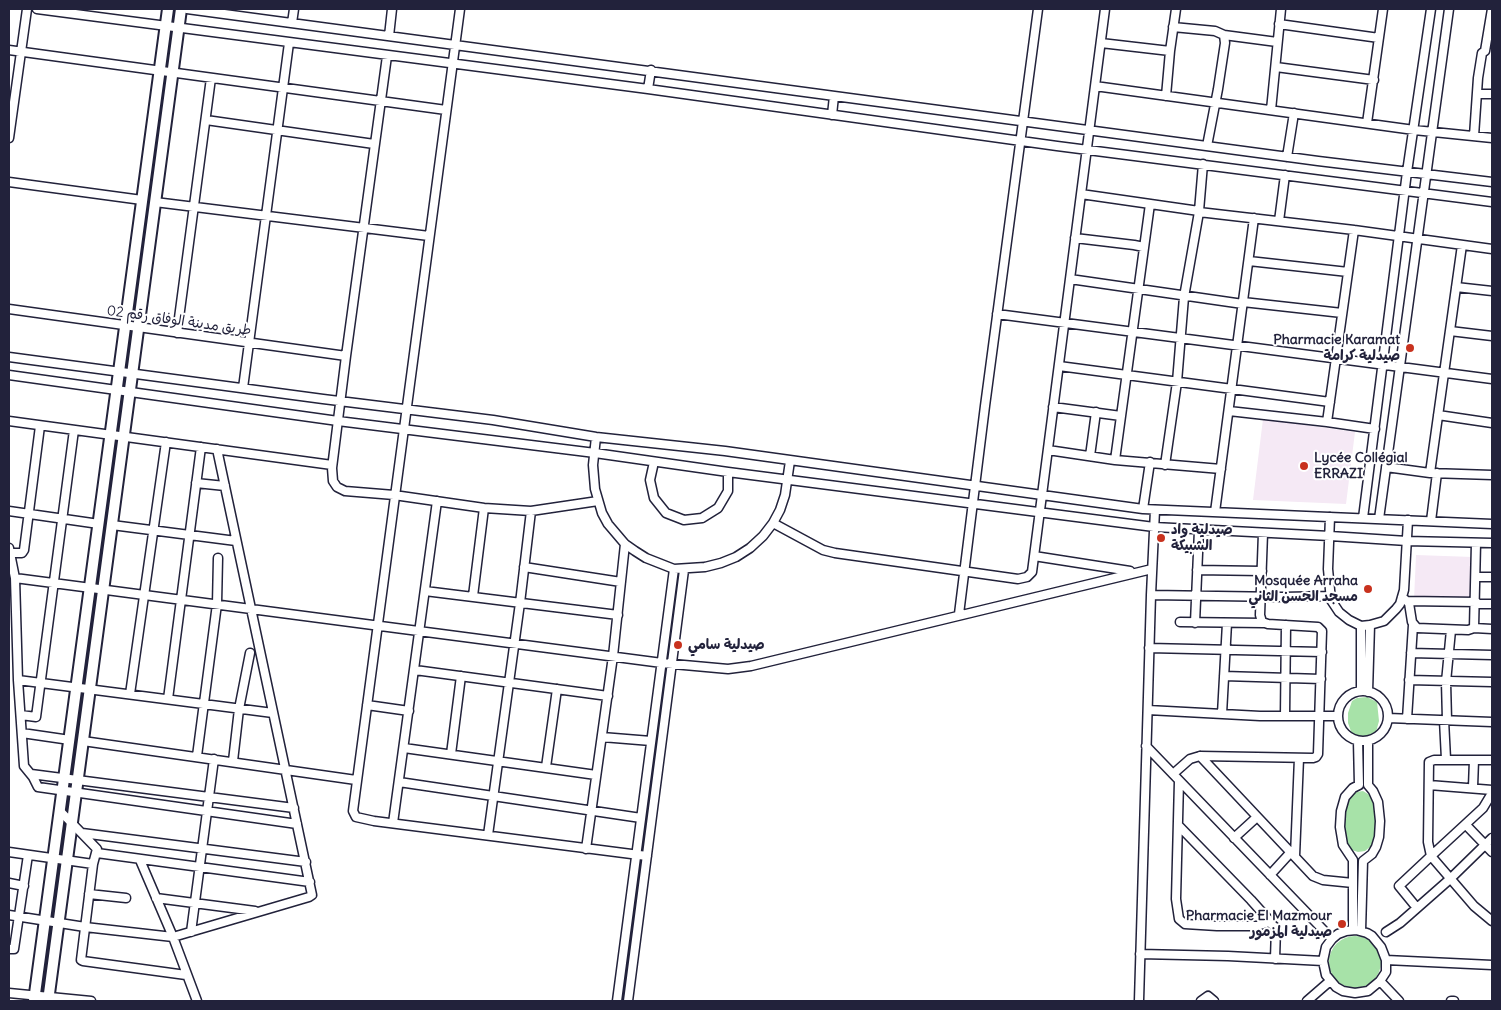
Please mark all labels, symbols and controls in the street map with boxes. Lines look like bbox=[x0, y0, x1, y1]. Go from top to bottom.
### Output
street label: طريق مدينة الوفاق رقم 02 bbox=[106, 303, 252, 339]
place label: Pharmacie Karamat صيدلية كرامة bbox=[1273, 332, 1400, 364]
marker: Pharmacie Karamat صيدلية كرامة bbox=[1404, 342, 1416, 354]
place label: Lycée Collégial ERRAZI bbox=[1314, 450, 1408, 482]
marker: Lycée Collégial ERRAZI bbox=[1298, 460, 1310, 472]
place label: صيدلية واد الشبيكة bbox=[1171, 522, 1232, 554]
marker: صيدلية واد الشبيكة bbox=[1155, 532, 1167, 544]
place label: Mosquée Arraha مسجد الحسن الثاني bbox=[1248, 573, 1358, 606]
marker: Mosquée Arraha مسجد الحسن الثاني bbox=[1362, 583, 1374, 595]
place label: صيدلية سامي bbox=[688, 637, 765, 653]
marker: صيدلية سامي bbox=[672, 639, 684, 651]
place label: Pharmacie El Mazmour صيدلية المزمور bbox=[1186, 908, 1332, 940]
marker: Pharmacie El Mazmour صيدلية المزمور bbox=[1336, 918, 1348, 930]

